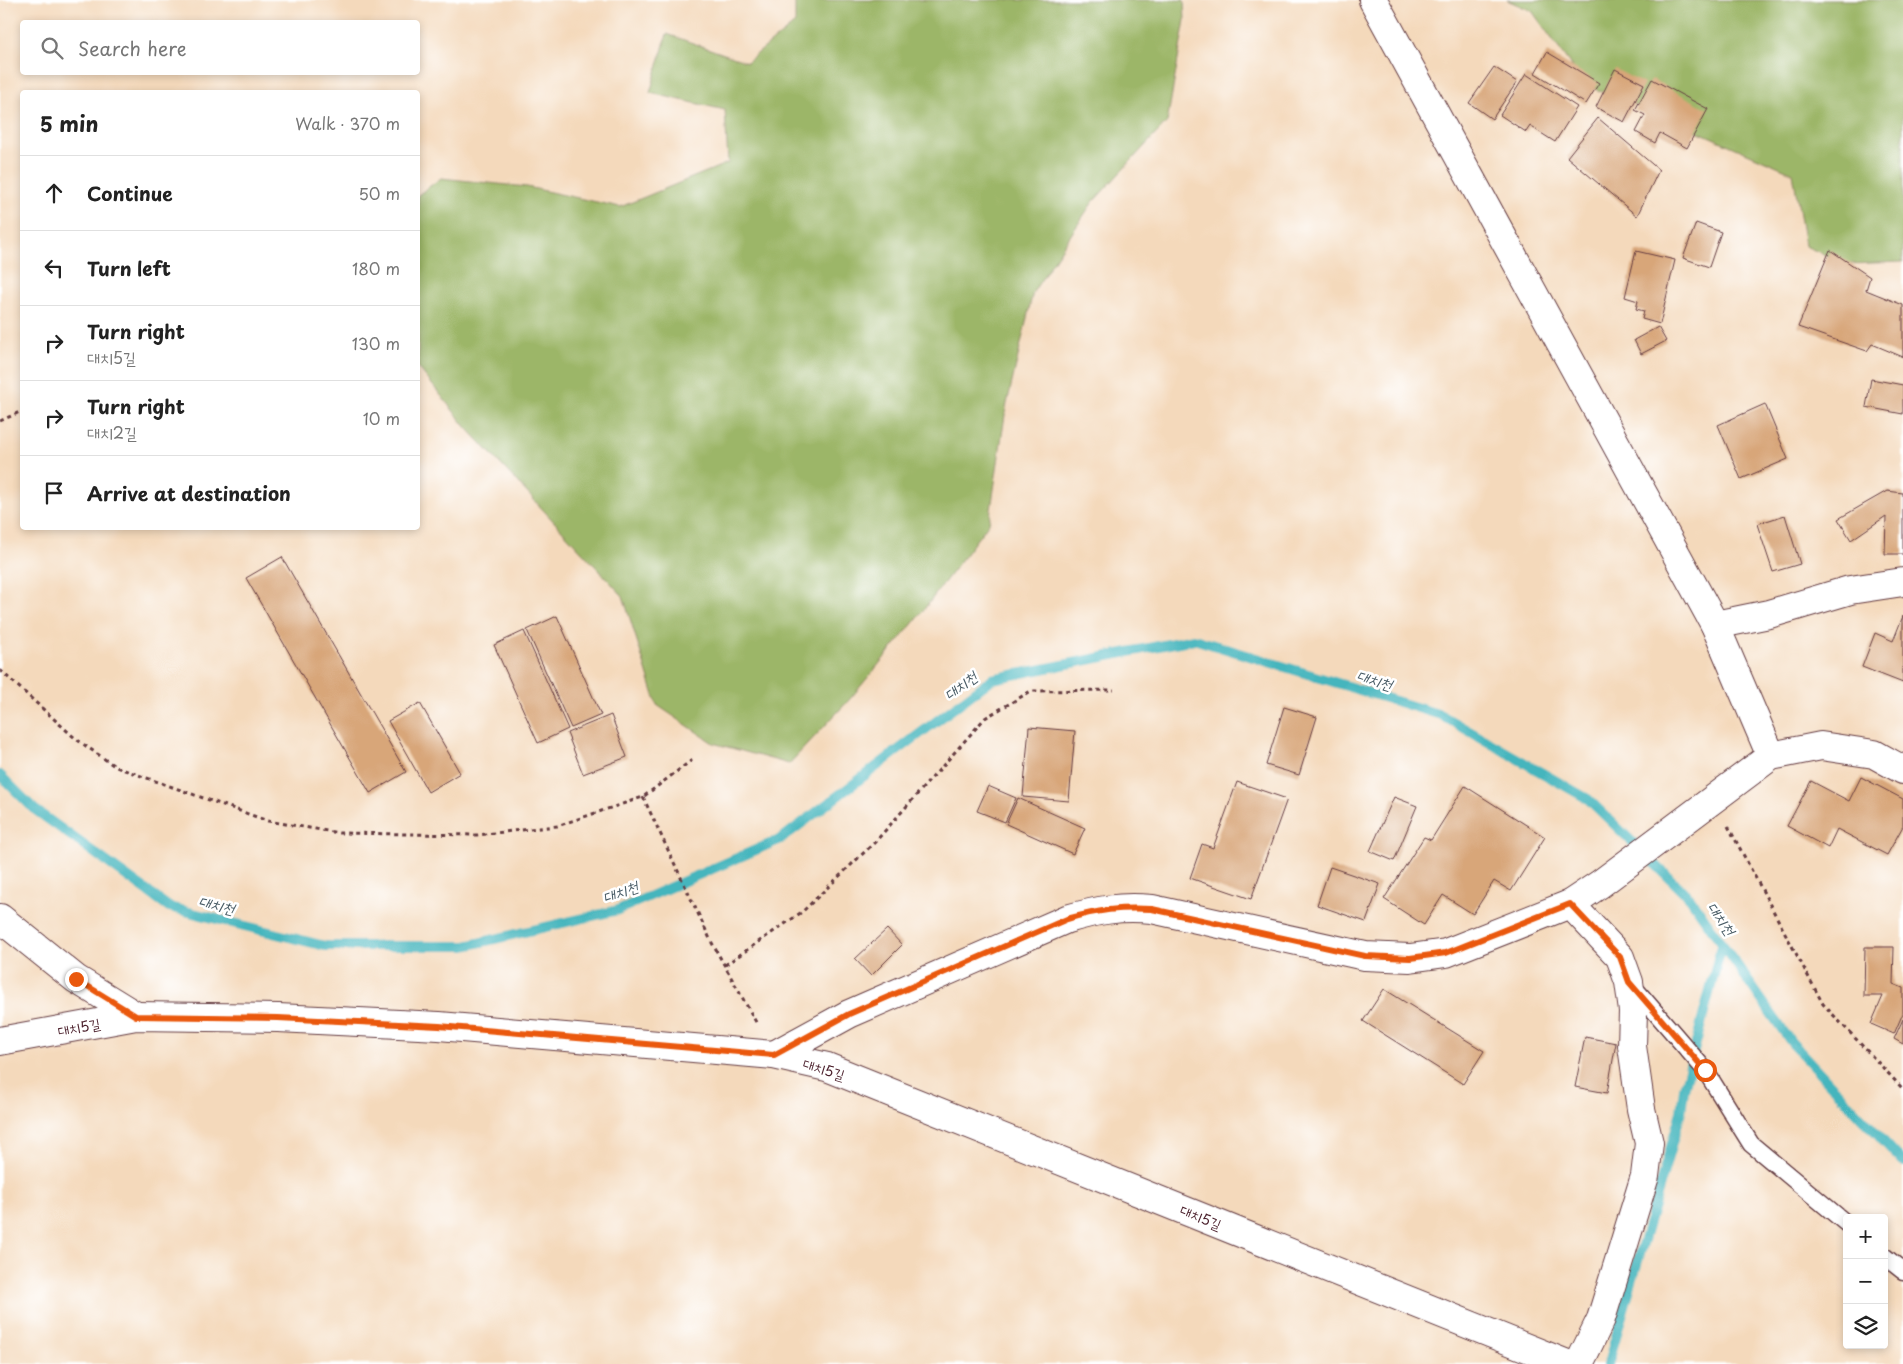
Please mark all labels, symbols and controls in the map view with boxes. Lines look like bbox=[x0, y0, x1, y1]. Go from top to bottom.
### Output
search box bbox=[20, 20, 420, 75]
icon: search bbox=[38, 34, 66, 62]
text: Search here bbox=[78, 34, 187, 62]
text: 5 min bbox=[40, 107, 98, 139]
text: Walk · 370 m bbox=[295, 111, 400, 135]
icon: ahead bbox=[40, 179, 68, 207]
text: Continue bbox=[87, 179, 173, 207]
text: 50 m bbox=[359, 181, 400, 205]
icon: left bbox=[40, 254, 68, 282]
text: Turn left bbox=[87, 254, 171, 282]
text: 180 m bbox=[352, 256, 400, 280]
text: Turn right bbox=[87, 317, 185, 345]
icon: right bbox=[40, 329, 68, 357]
text: 130 m bbox=[352, 331, 400, 355]
text: 대치5길 bbox=[87, 345, 136, 369]
text: Turn right bbox=[87, 392, 185, 420]
icon: right bbox=[40, 404, 68, 432]
text: 10 m bbox=[363, 406, 400, 430]
text: 대치2길 bbox=[87, 420, 137, 444]
icon: arrive bbox=[40, 479, 68, 507]
text: Arrive at destination bbox=[87, 479, 291, 507]
water label: 대치천 bbox=[1354, 663, 1398, 696]
water label: 대치천 bbox=[939, 664, 983, 705]
water label: 대치천 bbox=[599, 873, 643, 908]
water label: 대치천 bbox=[197, 888, 239, 920]
water label: 대치천 bbox=[1702, 897, 1743, 941]
route end bbox=[65, 968, 88, 991]
street label: 대치5길 bbox=[56, 1012, 103, 1041]
street label: 대치5길 bbox=[800, 1053, 848, 1086]
route start bbox=[1694, 1059, 1717, 1082]
street label: 대치5길 bbox=[1177, 1199, 1225, 1235]
map controls bbox=[1843, 1214, 1888, 1349]
button: + bbox=[1843, 1214, 1888, 1259]
button: − bbox=[1843, 1259, 1888, 1304]
button: layers bbox=[1843, 1304, 1888, 1349]

